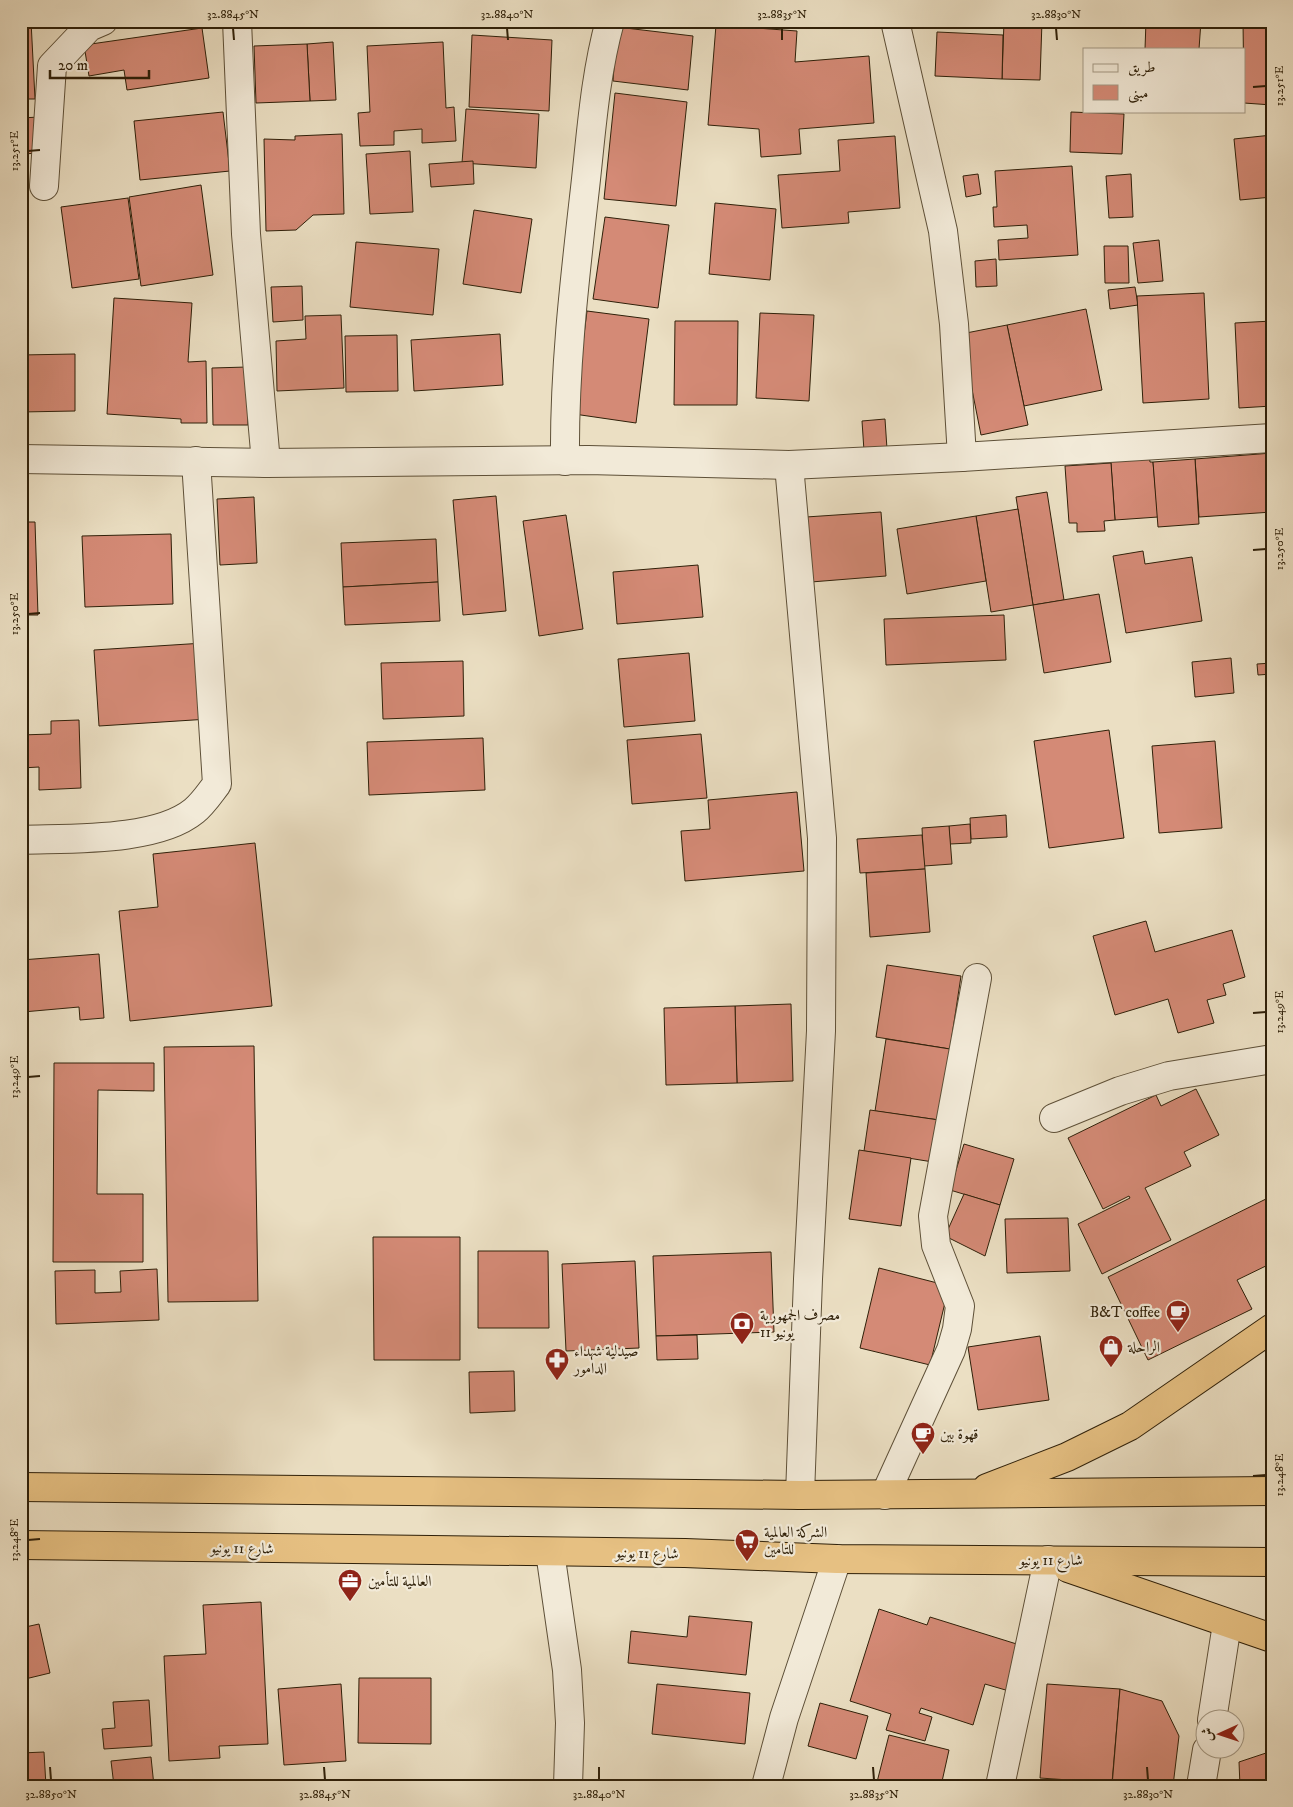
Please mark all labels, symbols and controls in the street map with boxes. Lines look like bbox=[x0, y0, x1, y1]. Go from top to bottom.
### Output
text: 32.8845°N bbox=[207, 7, 259, 22]
text: 32.8840°N bbox=[481, 7, 533, 22]
text: 32.8835°N bbox=[757, 7, 807, 22]
text: 32.8830°N bbox=[1031, 7, 1081, 22]
scale bar bbox=[50, 48, 149, 80]
legend bbox=[1083, 48, 1246, 112]
text: 20 m bbox=[58, 56, 88, 75]
text: طريق bbox=[1128, 58, 1155, 77]
text: 13.251°E bbox=[1272, 65, 1287, 106]
text: مبنى bbox=[1128, 84, 1148, 104]
text: 13.251°E bbox=[7, 130, 22, 171]
text: 13.250°E bbox=[1272, 527, 1287, 570]
text: 13.250°E bbox=[7, 592, 22, 635]
text: 13.249°E bbox=[1272, 990, 1287, 1033]
text: 13.249°E bbox=[7, 1055, 22, 1098]
cafe icon: B&T coffee bbox=[1165, 1299, 1191, 1333]
place label: B&T coffee bbox=[1090, 1303, 1160, 1322]
place label: مصرف الجمهورية 11 يونيو bbox=[760, 1306, 840, 1342]
bank icon: مصرف الجمهورية 11 يونيو bbox=[729, 1311, 755, 1345]
shop icon: الراحلة bbox=[1098, 1334, 1124, 1368]
place label: الراحلة bbox=[1127, 1338, 1160, 1357]
place label: صيدلية شهداء الدامور bbox=[572, 1342, 638, 1378]
pharmacy icon: صيدلية شهداء الدامور bbox=[544, 1347, 570, 1381]
cafe icon: قهوة بين bbox=[910, 1421, 936, 1455]
place label: قهوة بين bbox=[940, 1425, 978, 1444]
text: 13.248°E bbox=[1272, 1453, 1287, 1496]
text: 13.248°E bbox=[7, 1518, 22, 1561]
place label: الشركة العالمية للتامين bbox=[764, 1523, 827, 1559]
supermarket icon: الشركة العالمية للتامين bbox=[734, 1528, 760, 1562]
street label: شارع 11 يونيو bbox=[208, 1538, 274, 1562]
street label: شارع 11 يونيو bbox=[613, 1543, 679, 1567]
street label: شارع 11 يونيو bbox=[1017, 1551, 1083, 1573]
office icon: العالمية للتأمين bbox=[337, 1568, 363, 1602]
place label: العالمية للتأمين bbox=[368, 1570, 432, 1591]
north arrow bbox=[1196, 1710, 1246, 1760]
text: ش bbox=[1199, 1727, 1217, 1742]
text: 32.8850°N bbox=[25, 1787, 77, 1802]
text: 32.8845°N bbox=[299, 1787, 351, 1802]
text: 32.8840°N bbox=[573, 1787, 625, 1802]
text: 32.8835°N bbox=[849, 1787, 899, 1802]
text: 32.8830°N bbox=[1123, 1787, 1173, 1802]

